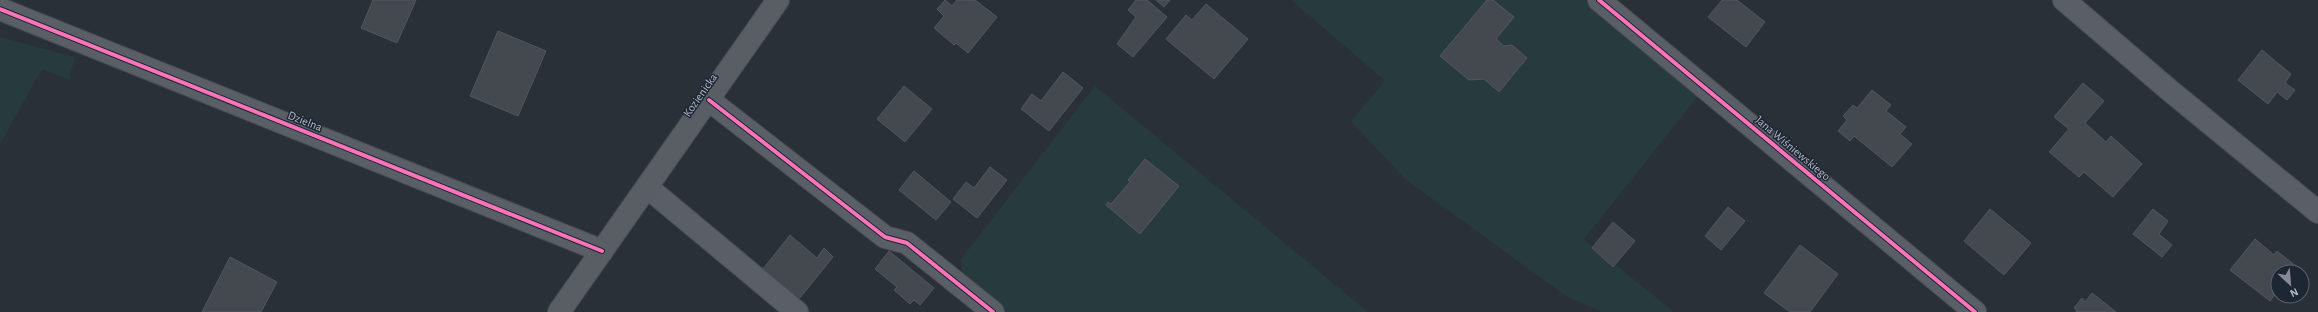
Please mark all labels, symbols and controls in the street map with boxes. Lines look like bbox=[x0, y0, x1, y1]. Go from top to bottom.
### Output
street label: Kozienicka bbox=[681, 71, 719, 119]
street label: Dzielna bbox=[286, 109, 324, 133]
street label: Jana Wiśniewskiego bbox=[1753, 113, 1833, 183]
north arrow bbox=[2270, 264, 2310, 304]
text: N bbox=[2288, 286, 2300, 299]

